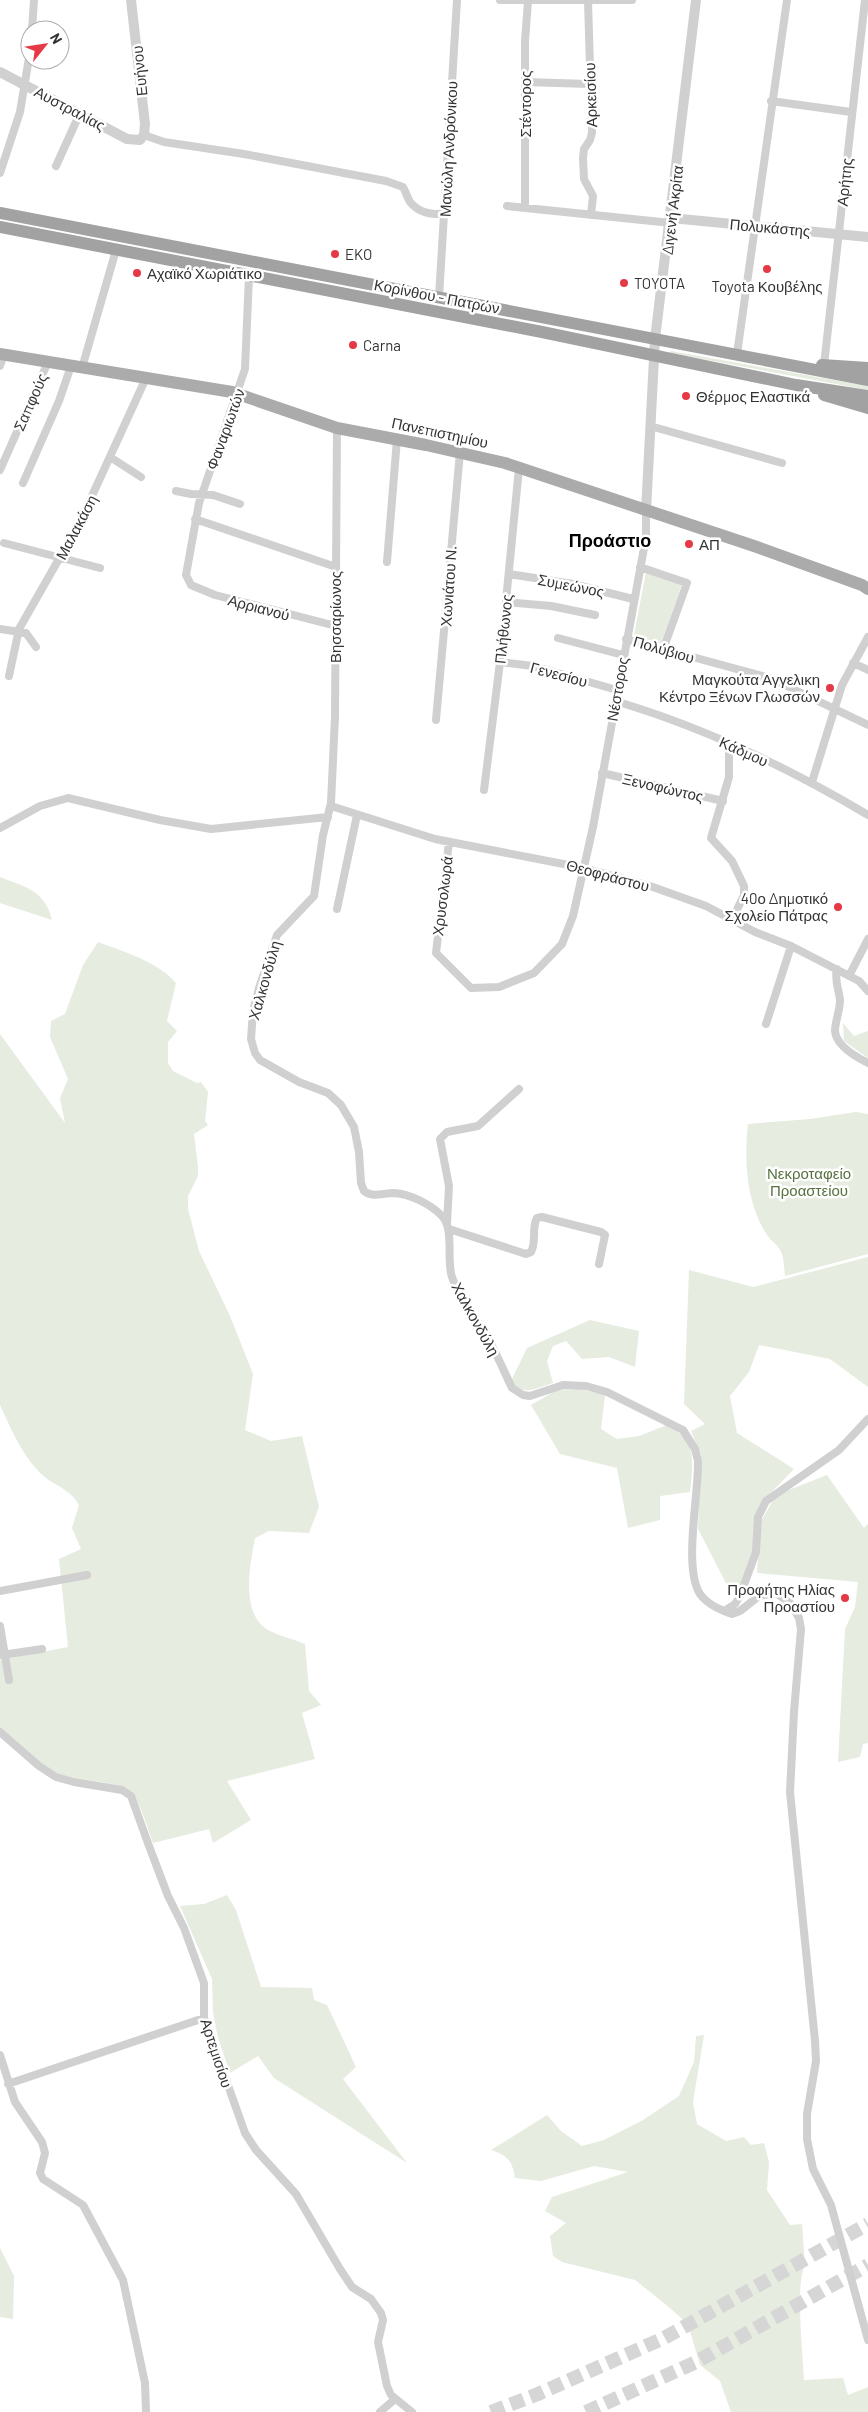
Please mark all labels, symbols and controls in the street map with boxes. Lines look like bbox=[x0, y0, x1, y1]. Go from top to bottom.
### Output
north arrow bbox=[20, 20, 70, 70]
text: N bbox=[47, 30, 66, 47]
street label: Ευήνου bbox=[127, 45, 151, 97]
street label: Αρκεισίου bbox=[580, 62, 600, 128]
street label: Στέντορος bbox=[516, 71, 534, 137]
street label: Μανώλη Ανδρόνικου bbox=[435, 81, 461, 217]
street label: Αυστραλίας bbox=[32, 82, 108, 134]
street label: Αρήτης bbox=[833, 157, 855, 207]
street label: Διγενή Ακρίτα bbox=[658, 164, 686, 256]
street label: Πολυκάστης bbox=[729, 215, 811, 239]
place label: EKO bbox=[345, 245, 372, 263]
marker: EKO bbox=[329, 248, 341, 260]
marker: Toyota Κουβέλης bbox=[761, 263, 773, 275]
place label: Αχαϊκό Χωριάτικο bbox=[147, 264, 262, 282]
marker: Αχαϊκό Χωριάτικο bbox=[131, 267, 143, 279]
place label: TOYOTA bbox=[634, 274, 685, 292]
street label: Κορίνθου - Πατρών bbox=[373, 275, 501, 317]
marker: TOYOTA bbox=[618, 277, 630, 289]
place label: Toyota Κουβέλης bbox=[712, 277, 822, 295]
place label: Carna bbox=[363, 336, 401, 354]
marker: Carna bbox=[347, 339, 359, 351]
street label: Σαπφούς bbox=[9, 370, 51, 434]
street label: Φαναριωτών bbox=[202, 386, 248, 472]
place label: Θέρμος Ελαστικά bbox=[696, 387, 810, 405]
marker: Θέρμος Ελαστικά bbox=[680, 390, 692, 402]
street label: Πανεπιστημίου bbox=[390, 413, 490, 451]
street label: Μαλακάση bbox=[51, 492, 101, 562]
district label: Προάστιο bbox=[569, 529, 651, 551]
place label: ΑΠ bbox=[699, 535, 720, 553]
marker: ΑΠ bbox=[683, 538, 695, 550]
street label: Χωνιάτου Ν. bbox=[436, 545, 460, 627]
street label: Συμεώνος bbox=[536, 570, 606, 600]
street label: Βησσαρίωνος bbox=[326, 571, 344, 663]
street label: Αρριανού bbox=[226, 590, 292, 624]
street label: Πλήθωνος bbox=[490, 593, 516, 665]
street label: Πολύβιου bbox=[631, 632, 697, 666]
street label: Νέστορος bbox=[602, 655, 632, 723]
street label: Γενεσίου bbox=[529, 658, 589, 690]
place label: Μαγκούτα Αγγελικη Κέντρο Ξένων Γλωσσών bbox=[659, 670, 820, 705]
marker: Μαγκούτα Αγγελικη Κέντρο Ξένων Γλωσσών bbox=[824, 682, 836, 694]
street label: Κάδμου bbox=[717, 732, 771, 770]
street label: Ξενοφώντος bbox=[621, 769, 705, 805]
street label: Χρυσολωρά bbox=[428, 855, 456, 937]
street label: Θεοφράστου bbox=[565, 855, 651, 895]
place label: 40ο Δημοτικό Σχολείο Πάτρας bbox=[724, 889, 828, 924]
marker: 40ο Δημοτικό Σχολείο Πάτρας bbox=[832, 901, 844, 913]
street label: Χαλκονδύλη bbox=[244, 938, 284, 1022]
park label: Νεκροταφείο Προαστείου bbox=[767, 1164, 851, 1199]
street label: Χαλκονδύλη bbox=[448, 1279, 504, 1359]
place label: Προφήτης Ηλίας Προαστίου bbox=[727, 1580, 835, 1615]
marker: Προφήτης Ηλίας Προαστίου bbox=[839, 1592, 851, 1604]
street label: Αρτεμισίου bbox=[197, 2016, 237, 2090]

